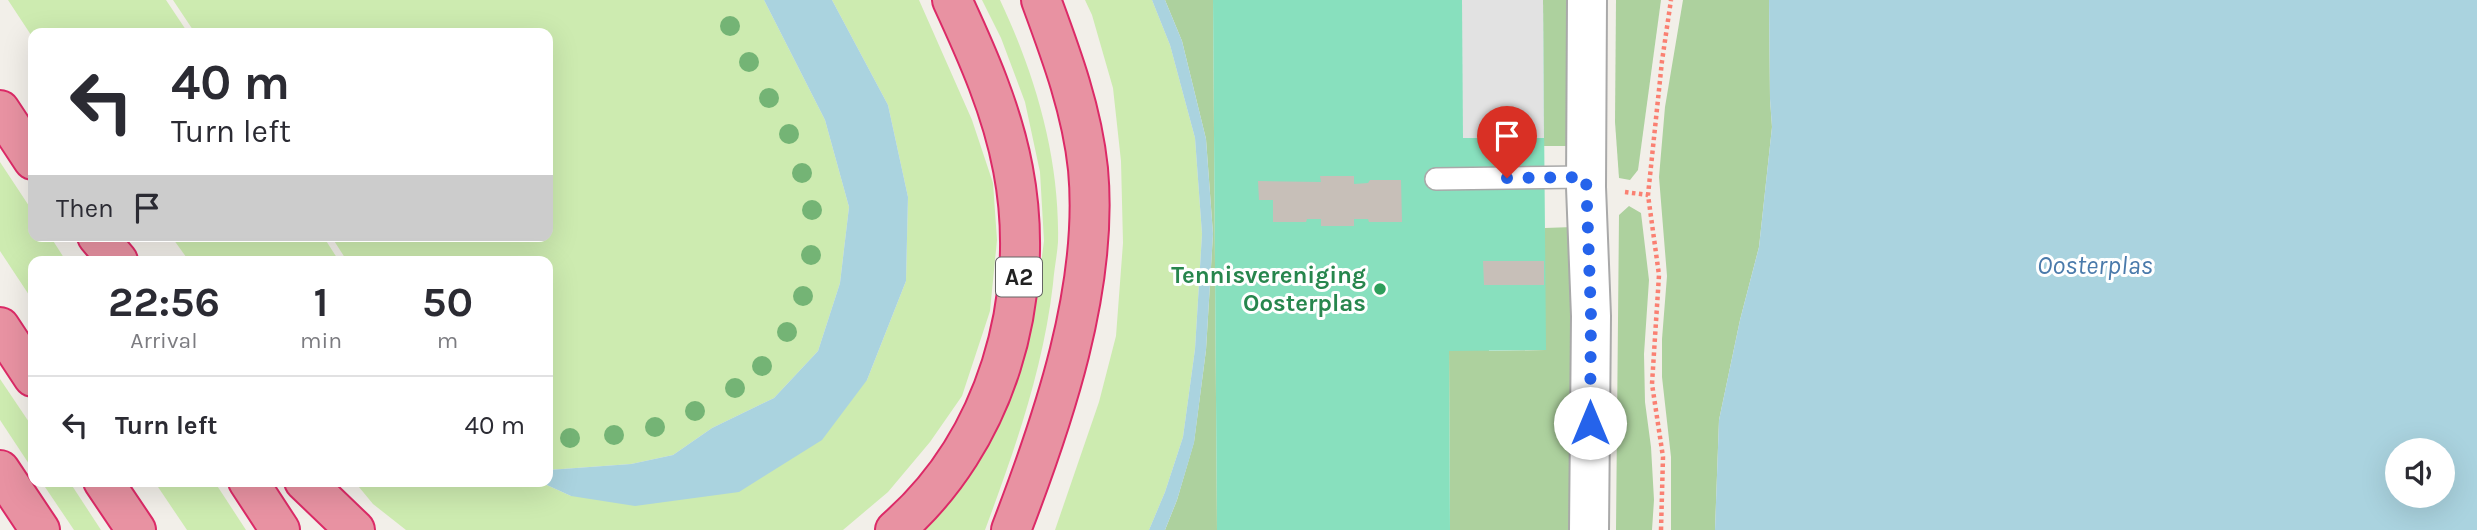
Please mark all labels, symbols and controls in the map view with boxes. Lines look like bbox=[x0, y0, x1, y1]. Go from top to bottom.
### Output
text: 40 m bbox=[171, 54, 290, 111]
icon: left bbox=[56, 56, 147, 147]
pin bbox=[1477, 106, 1537, 178]
text: Turn left bbox=[171, 113, 291, 150]
icon: arrive bbox=[1488, 117, 1526, 155]
icon: arrive bbox=[128, 189, 166, 227]
text: Then bbox=[56, 193, 114, 224]
water label: Oosterplas bbox=[2037, 250, 2153, 281]
road number: A2 bbox=[996, 258, 1042, 296]
place label: Tennisvereniging Oosterplas bbox=[1171, 261, 1366, 317]
text: 22:56 bbox=[108, 277, 220, 327]
text: 1 bbox=[314, 277, 329, 327]
text: 50 bbox=[422, 277, 473, 327]
marker: Tennisvereniging Oosterplas bbox=[1372, 281, 1388, 297]
text: Arrival bbox=[130, 327, 198, 354]
text: min bbox=[300, 327, 342, 354]
text: m bbox=[437, 327, 458, 354]
position arrow bbox=[1553, 386, 1627, 460]
icon: left bbox=[56, 406, 94, 444]
text: Turn left bbox=[115, 410, 217, 441]
text: 40 m bbox=[465, 410, 525, 441]
map controls bbox=[2385, 438, 2455, 508]
button: sound bbox=[2385, 438, 2455, 508]

